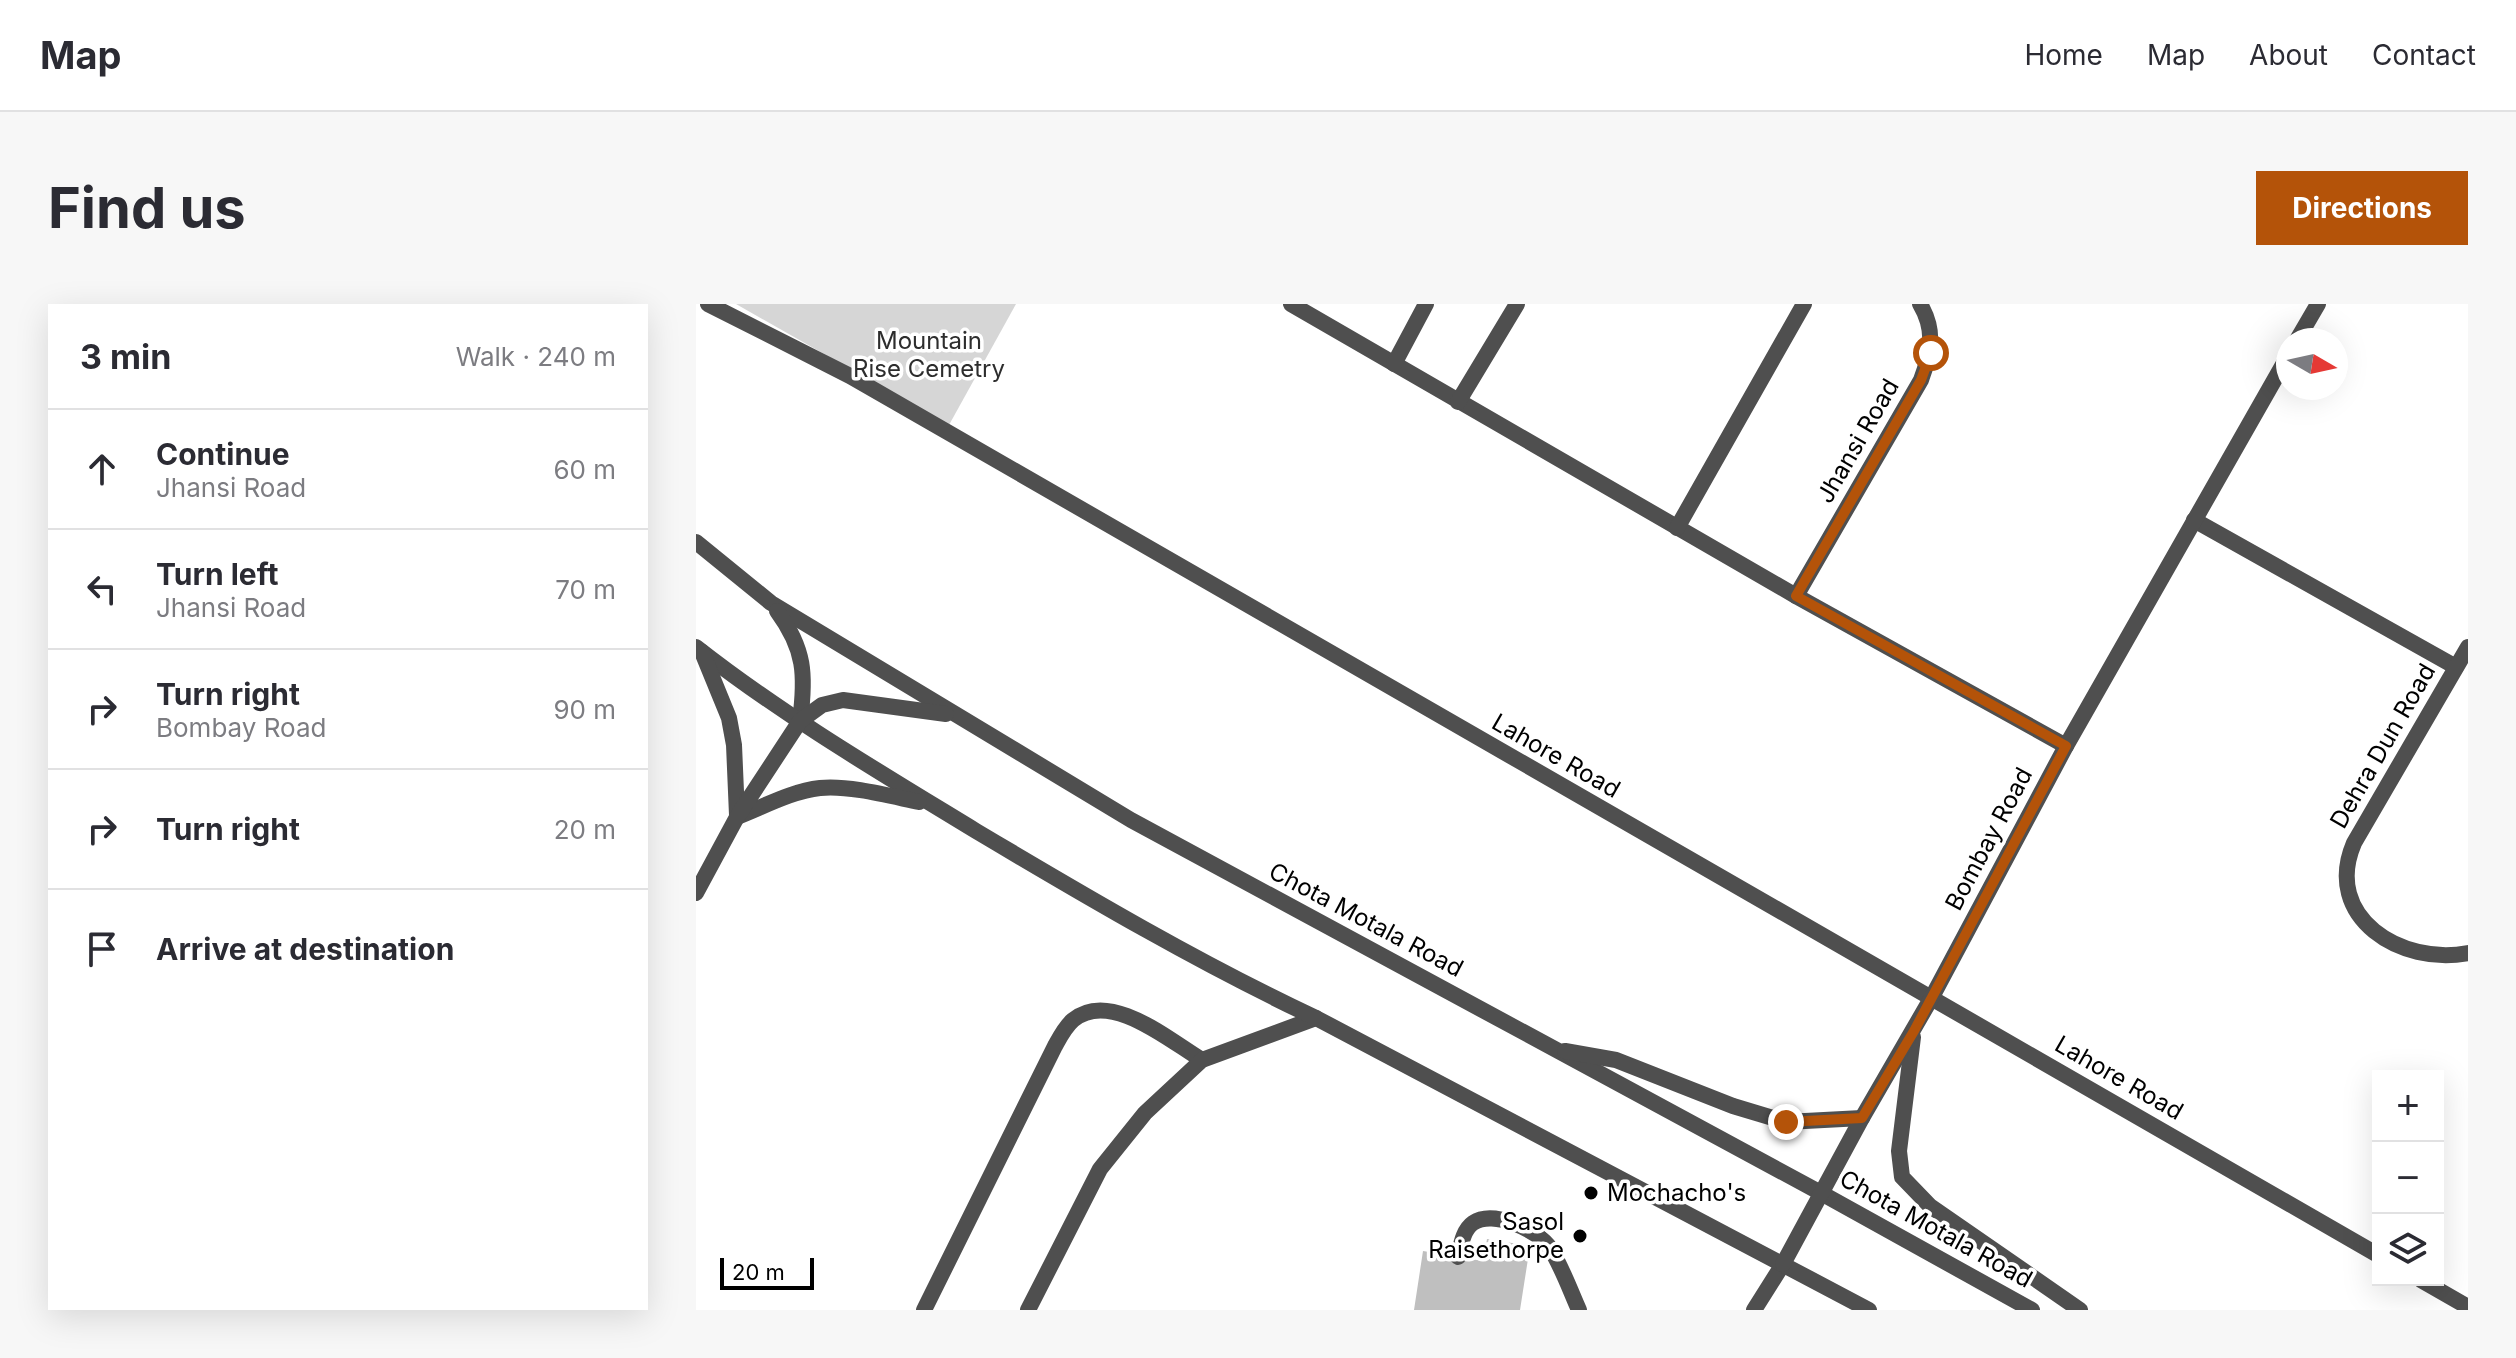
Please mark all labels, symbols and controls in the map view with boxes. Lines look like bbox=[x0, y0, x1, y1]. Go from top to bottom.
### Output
text: Map bbox=[40, 32, 121, 78]
text: Home bbox=[2024, 38, 2103, 72]
text: Map bbox=[2147, 38, 2205, 72]
text: About bbox=[2249, 38, 2328, 72]
text: Contact bbox=[2372, 38, 2476, 72]
button: Directions bbox=[2256, 171, 2468, 245]
text: Find us bbox=[48, 174, 246, 242]
park label: Mountain Rise Cemetry bbox=[853, 326, 1005, 383]
north arrow bbox=[2276, 328, 2348, 400]
route start bbox=[1913, 335, 1949, 371]
text: 3 min bbox=[80, 336, 171, 377]
text: Walk · 240 m bbox=[456, 341, 616, 372]
street label: Jhansi Road bbox=[1810, 373, 1905, 508]
text: Continue bbox=[156, 436, 290, 472]
icon: ahead bbox=[80, 447, 124, 491]
text: 60 m bbox=[553, 454, 616, 485]
text: Jhansi Road bbox=[156, 472, 306, 503]
text: Turn left bbox=[156, 556, 278, 592]
icon: left bbox=[80, 567, 124, 611]
text: 70 m bbox=[555, 574, 616, 605]
text: Jhansi Road bbox=[156, 592, 306, 623]
street label: Dehra Dun Road bbox=[2324, 658, 2441, 833]
text: Turn right bbox=[156, 676, 300, 712]
icon: right bbox=[80, 687, 124, 731]
text: 90 m bbox=[553, 694, 616, 725]
street label: Lahore Road bbox=[1487, 707, 1625, 804]
text: Bombay Road bbox=[156, 712, 326, 743]
street label: Bombay Road bbox=[1939, 763, 2038, 915]
icon: right bbox=[80, 807, 124, 851]
text: Turn right bbox=[156, 811, 300, 847]
text: 20 m bbox=[554, 814, 616, 845]
street label: Chota Motala Road bbox=[1264, 856, 1468, 983]
icon: arrive bbox=[80, 927, 124, 971]
text: Arrive at destination bbox=[156, 931, 454, 967]
street label: Lahore Road bbox=[2050, 1029, 2188, 1126]
map controls bbox=[2372, 1070, 2444, 1286]
button: + bbox=[2372, 1070, 2444, 1142]
route end bbox=[1768, 1104, 1804, 1140]
button: − bbox=[2372, 1142, 2444, 1214]
street label: Chota Motala Road bbox=[1835, 1164, 2038, 1294]
place label: Mochacho's bbox=[1607, 1178, 1746, 1207]
marker: Mochacho's bbox=[1582, 1184, 1600, 1202]
place label: Sasol Raisethorpe bbox=[1428, 1207, 1564, 1264]
button: layers bbox=[2372, 1214, 2444, 1286]
marker: Sasol Raisethorpe bbox=[1571, 1227, 1589, 1245]
scale bar bbox=[720, 1254, 814, 1290]
text: 20 m bbox=[732, 1259, 785, 1285]

